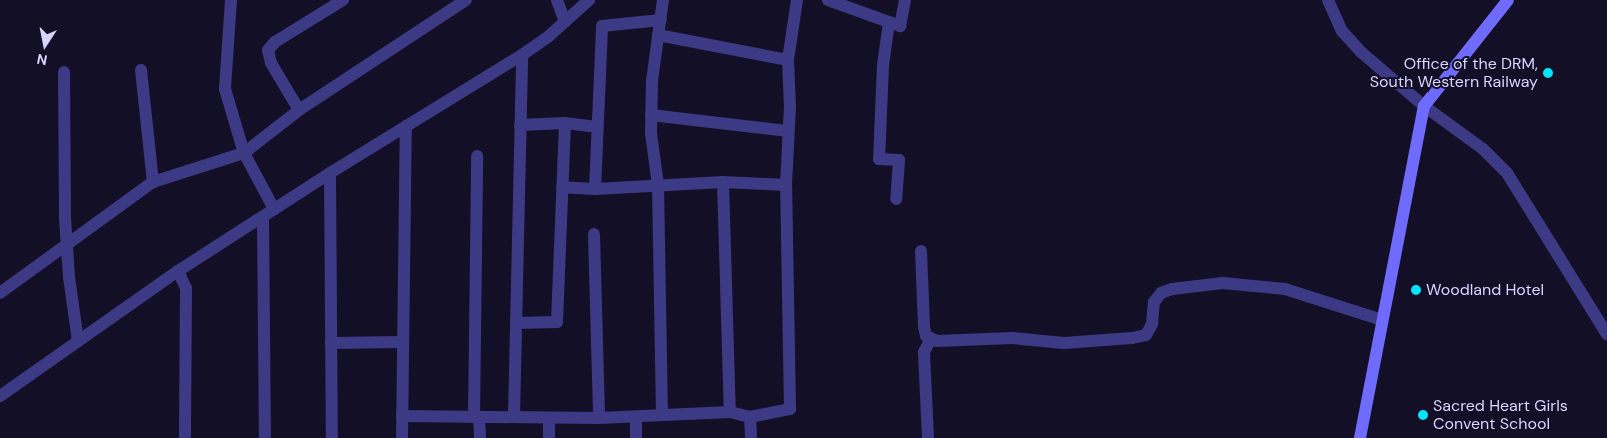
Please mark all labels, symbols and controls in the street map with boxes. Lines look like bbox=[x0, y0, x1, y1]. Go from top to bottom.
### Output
north arrow bbox=[20, 20, 70, 70]
text: N bbox=[35, 50, 49, 70]
place label: Office of the DRM, South Western Railway bbox=[1370, 54, 1538, 92]
marker: Office of the DRM, South Western Railway bbox=[1542, 67, 1554, 79]
place label: Woodland Hotel bbox=[1426, 280, 1544, 300]
marker: Woodland Hotel bbox=[1410, 284, 1422, 296]
place label: Sacred Heart Girls Convent School bbox=[1433, 396, 1568, 434]
marker: Sacred Heart Girls Convent School bbox=[1417, 409, 1429, 421]

